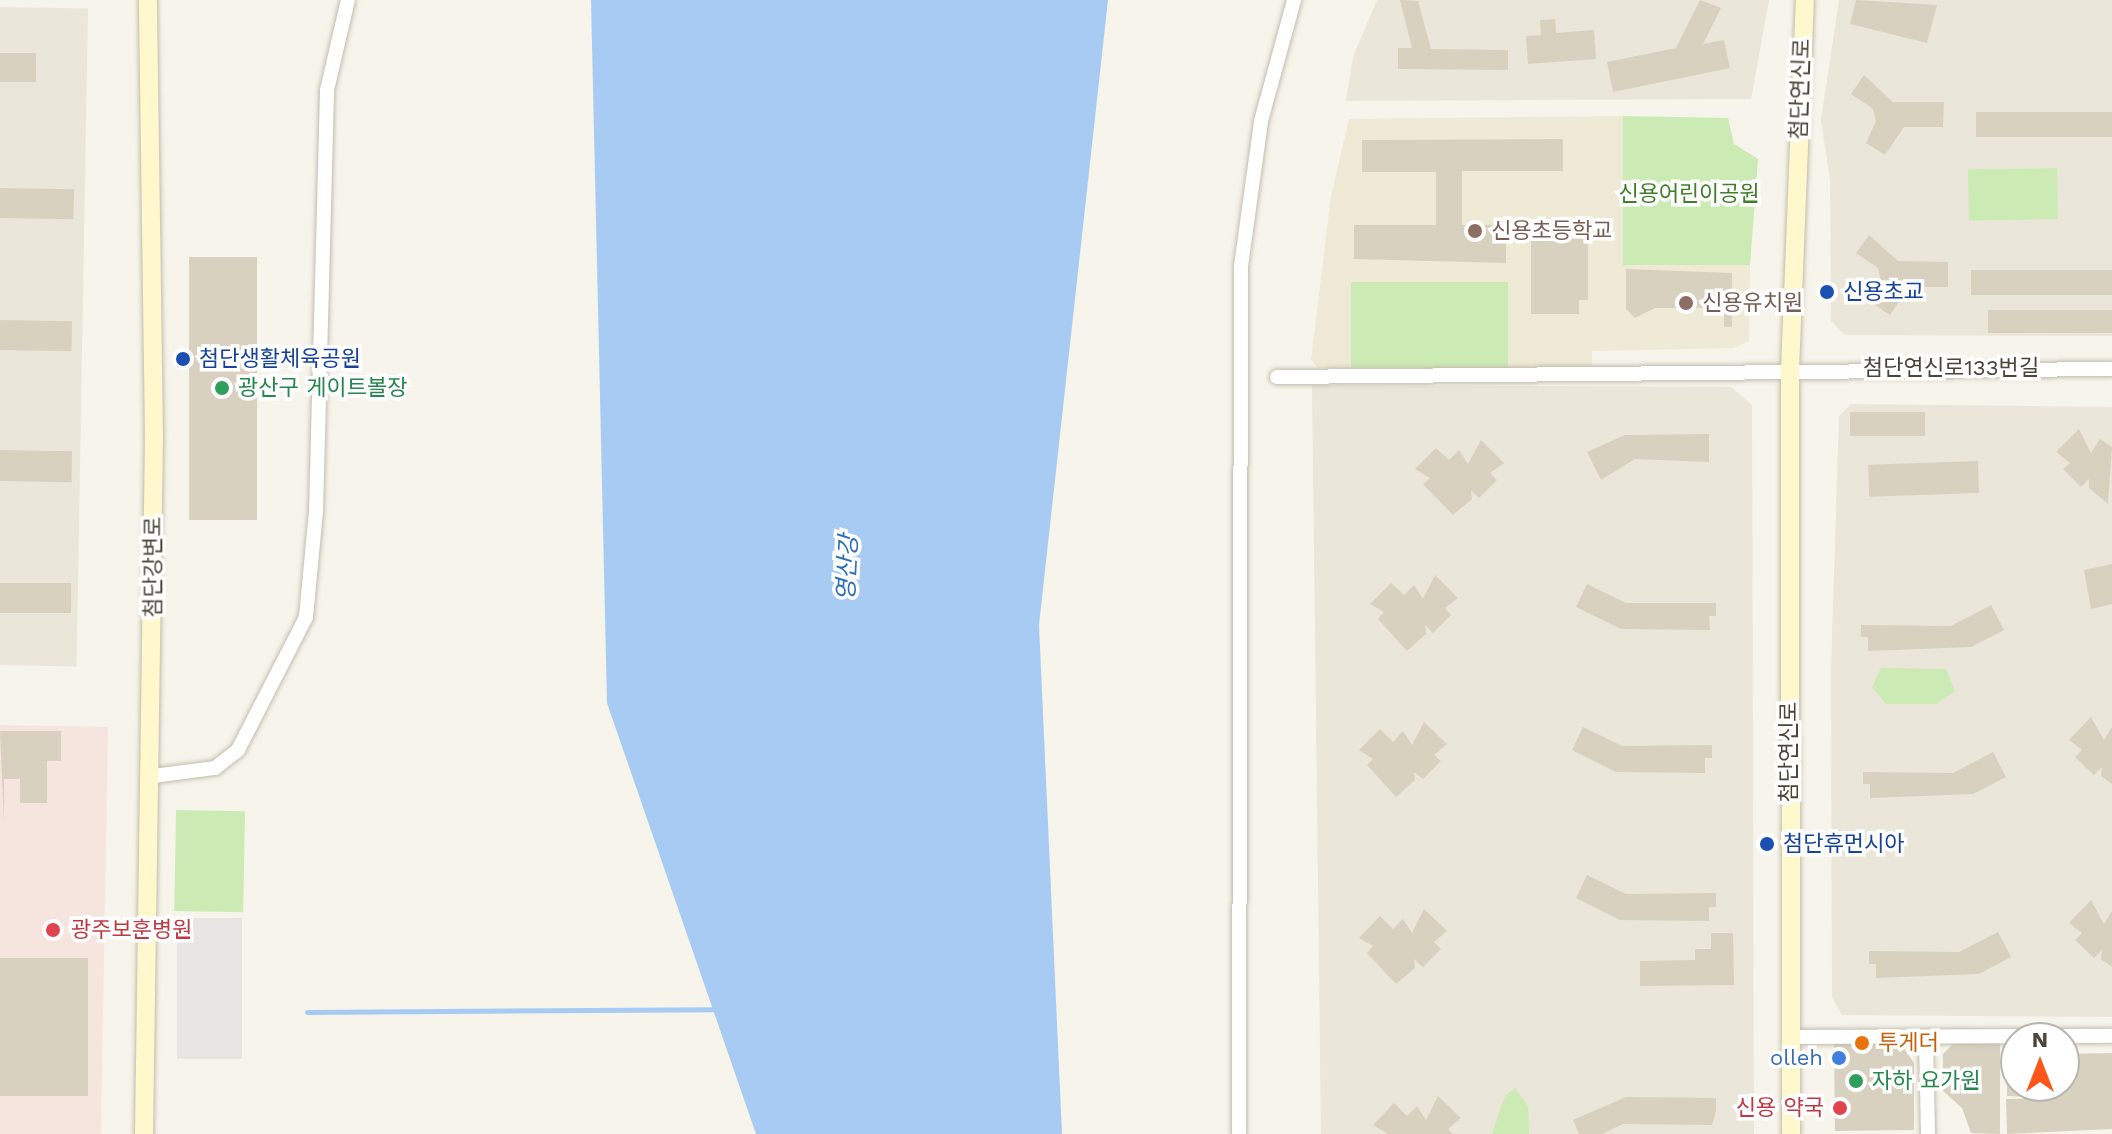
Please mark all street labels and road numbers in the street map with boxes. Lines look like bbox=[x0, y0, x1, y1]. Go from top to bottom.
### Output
street label: 첨단연신로 bbox=[1785, 38, 1815, 140]
street label: 첨단연신로133번길 bbox=[1863, 355, 2039, 381]
street label: 첨단강변로 bbox=[140, 516, 166, 618]
street label: 첨단연신로 bbox=[1776, 701, 1802, 803]

